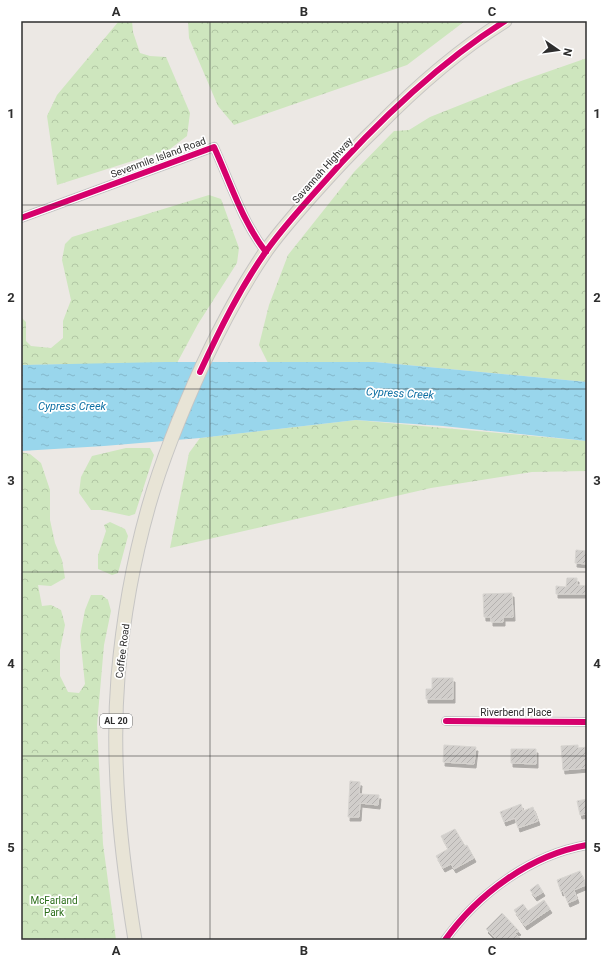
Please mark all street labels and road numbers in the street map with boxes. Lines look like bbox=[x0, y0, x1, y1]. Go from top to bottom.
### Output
street label: Sevenmile Island Road bbox=[109, 135, 207, 180]
street label: Savannah Highway bbox=[290, 135, 355, 205]
street label: Coffee Road bbox=[114, 623, 131, 679]
street label: Riverbend Place bbox=[480, 707, 552, 718]
road number: AL 20 bbox=[100, 714, 132, 728]

